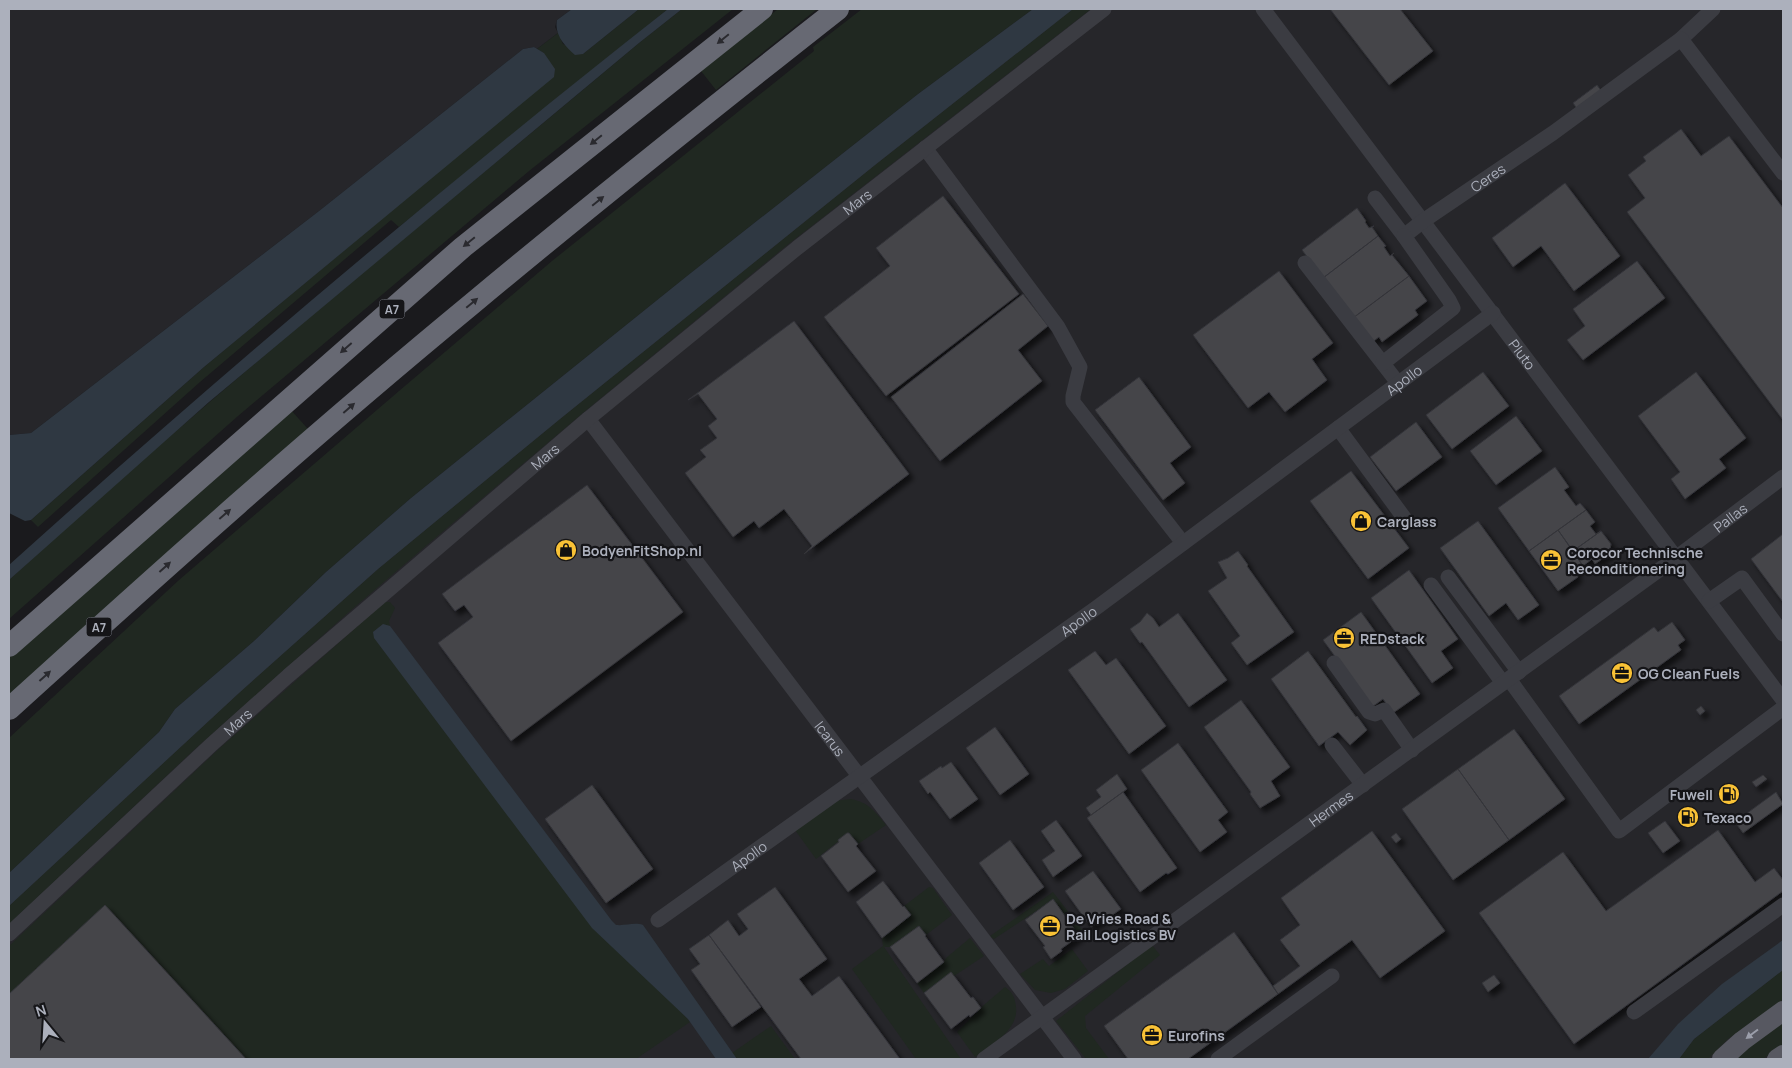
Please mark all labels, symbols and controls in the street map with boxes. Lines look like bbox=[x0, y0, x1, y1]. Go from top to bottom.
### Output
one-way arrow bbox=[717, 34, 730, 45]
one-way arrow bbox=[590, 135, 603, 146]
street label: Ceres bbox=[1466, 159, 1509, 196]
street label: Mars bbox=[839, 184, 875, 219]
one-way arrow bbox=[592, 195, 605, 206]
one-way arrow bbox=[463, 236, 476, 247]
one-way arrow bbox=[466, 297, 478, 309]
road number: A7 bbox=[380, 300, 404, 318]
street label: Pluto bbox=[1505, 335, 1540, 373]
one-way arrow bbox=[341, 342, 353, 354]
street label: Apollo bbox=[1382, 360, 1425, 399]
one-way arrow bbox=[342, 403, 355, 414]
street label: Mars bbox=[526, 439, 563, 474]
street label: Pallas bbox=[1709, 498, 1751, 536]
one-way arrow bbox=[219, 509, 232, 520]
shop icon: Carglass bbox=[1349, 509, 1373, 533]
place label: Carglass bbox=[1377, 512, 1437, 531]
shop icon: BodyenFitShop.nl bbox=[554, 538, 578, 562]
place label: BodyenFitShop.nl bbox=[582, 541, 702, 560]
place label: Corocor Technische Reconditionering bbox=[1567, 543, 1703, 578]
office icon: Corocor Technische Reconditionering bbox=[1539, 548, 1563, 572]
one-way arrow bbox=[159, 561, 171, 573]
street label: Apollo bbox=[1056, 601, 1100, 640]
road number: A7 bbox=[86, 618, 112, 636]
office icon: REDstack bbox=[1332, 626, 1356, 650]
place label: REDstack bbox=[1360, 629, 1425, 648]
office icon: OG Clean Fuels bbox=[1610, 661, 1634, 685]
place label: OG Clean Fuels bbox=[1638, 664, 1740, 683]
one-way arrow bbox=[38, 670, 50, 682]
street label: Mars bbox=[219, 704, 255, 739]
street label: Icarus bbox=[811, 717, 850, 760]
fuel station icon: Fuwell bbox=[1717, 782, 1741, 806]
street label: Hermes bbox=[1305, 785, 1357, 830]
place label: Fuwell bbox=[1670, 785, 1713, 804]
fuel station icon: Texaco bbox=[1676, 805, 1700, 829]
place label: Texaco bbox=[1704, 808, 1752, 827]
street label: Apollo bbox=[726, 836, 770, 875]
place label: De Vries Road & Rail Logistics BV bbox=[1066, 909, 1176, 944]
office icon: De Vries Road & Rail Logistics BV bbox=[1038, 914, 1062, 938]
north arrow bbox=[20, 998, 70, 1048]
text: N bbox=[33, 1000, 49, 1021]
office icon: Eurofins bbox=[1140, 1023, 1164, 1047]
place label: Eurofins bbox=[1168, 1026, 1225, 1045]
one-way arrow bbox=[1745, 1029, 1759, 1039]

